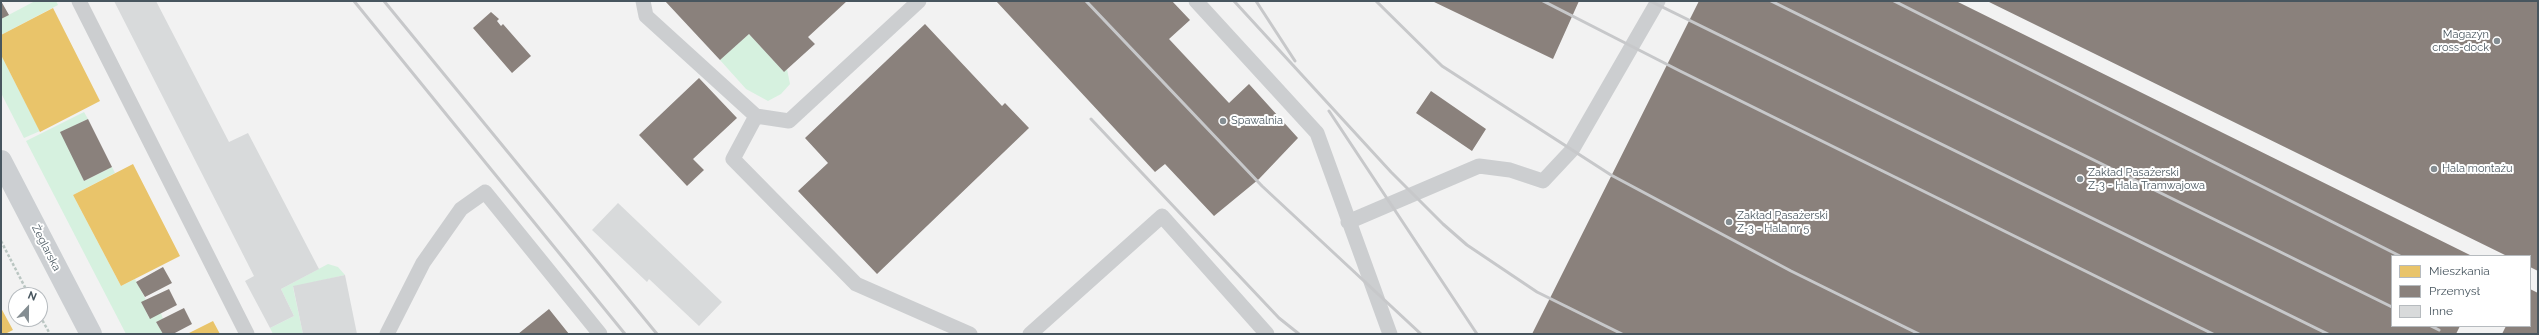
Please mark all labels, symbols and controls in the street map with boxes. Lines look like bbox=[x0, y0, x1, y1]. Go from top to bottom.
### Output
place label: Magazyn cross-dock bbox=[2432, 28, 2489, 54]
marker: Magazyn cross-dock bbox=[2492, 36, 2502, 46]
place label: Spawalnia bbox=[1231, 114, 1283, 128]
marker: Spawalnia bbox=[1218, 116, 1228, 126]
place label: Hala montażu bbox=[2442, 162, 2512, 176]
marker: Hala montażu bbox=[2429, 164, 2439, 174]
place label: Zakład Pasażerski Z-3 - Hala Tramwajowa bbox=[2088, 166, 2205, 192]
marker: Zakład Pasażerski Z-3 - Hala Tramwajowa bbox=[2075, 174, 2085, 184]
place label: Zakład Pasażerski Z-3 - Hala nr 5 bbox=[1737, 209, 1828, 235]
marker: Zakład Pasażerski Z-3 - Hala nr 5 bbox=[1724, 217, 1734, 227]
street label: Żeglarska bbox=[29, 223, 63, 273]
legend bbox=[2391, 255, 2531, 327]
text: Mieszkania bbox=[2429, 264, 2490, 278]
text: Przemysł bbox=[2429, 284, 2480, 298]
north arrow bbox=[8, 287, 48, 327]
text: N bbox=[26, 289, 39, 304]
text: Inne bbox=[2429, 304, 2453, 318]

